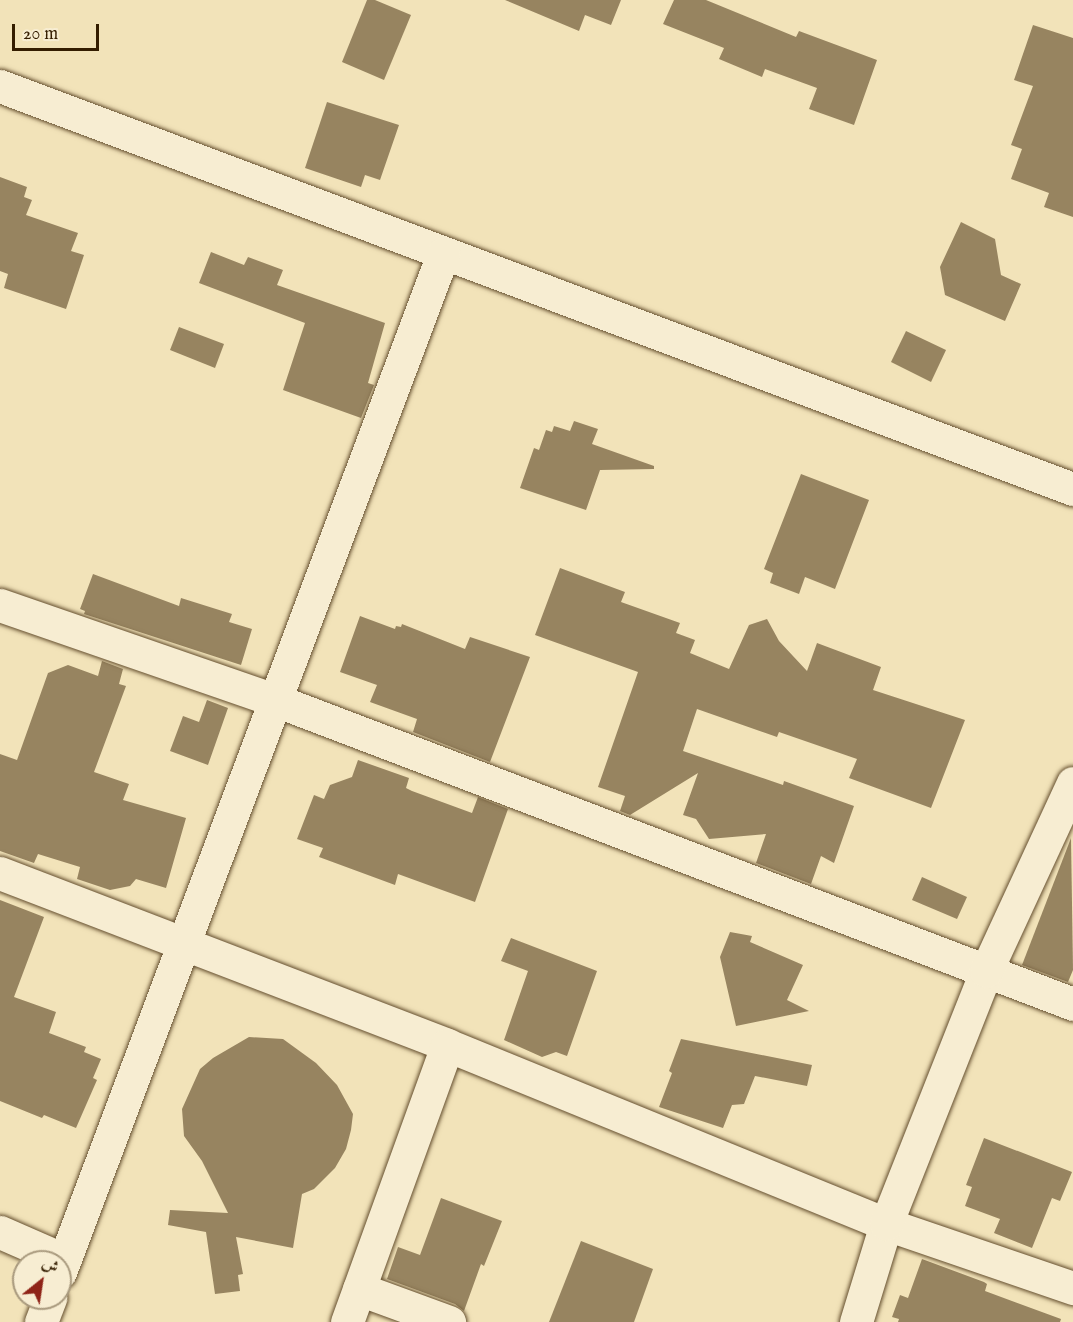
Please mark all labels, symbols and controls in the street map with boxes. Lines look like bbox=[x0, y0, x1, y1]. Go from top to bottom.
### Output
scale bar bbox=[15, 12, 102, 50]
text: 20 m bbox=[23, 23, 58, 46]
north arrow bbox=[12, 1250, 72, 1310]
text: ش bbox=[38, 1254, 62, 1279]

